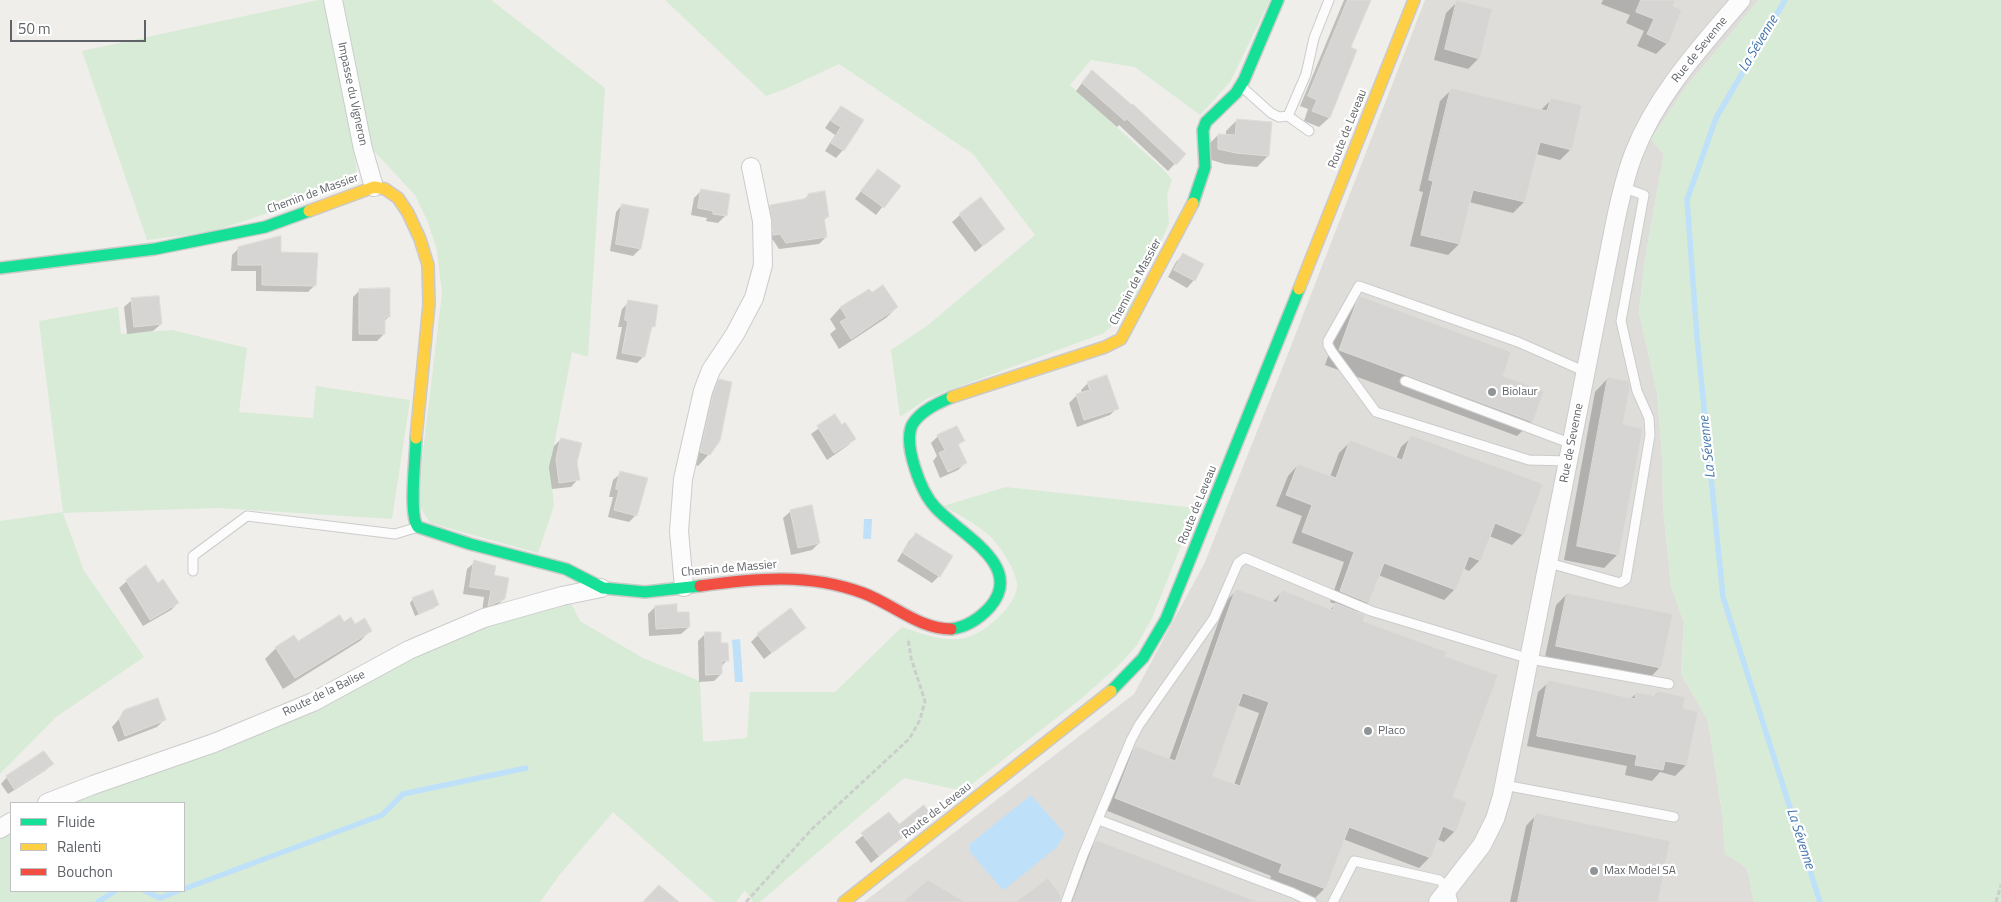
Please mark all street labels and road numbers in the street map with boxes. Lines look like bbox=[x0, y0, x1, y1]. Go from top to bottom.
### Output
street label: Rue de Sevenne bbox=[1669, 14, 1731, 86]
street label: Impasse du Vigneron bbox=[334, 41, 370, 147]
street label: Route de Leveau bbox=[1326, 87, 1370, 171]
street label: Chemin de Massier bbox=[265, 171, 361, 217]
street label: Chemin de Massier bbox=[1107, 236, 1165, 328]
street label: Rue de Sevenne bbox=[1557, 402, 1587, 484]
street label: Route de Leveau bbox=[1176, 463, 1220, 547]
street label: Chemin de Massier bbox=[681, 558, 777, 580]
street label: Route de la Balise bbox=[280, 668, 368, 720]
street label: Route de Leveau bbox=[900, 780, 974, 842]

